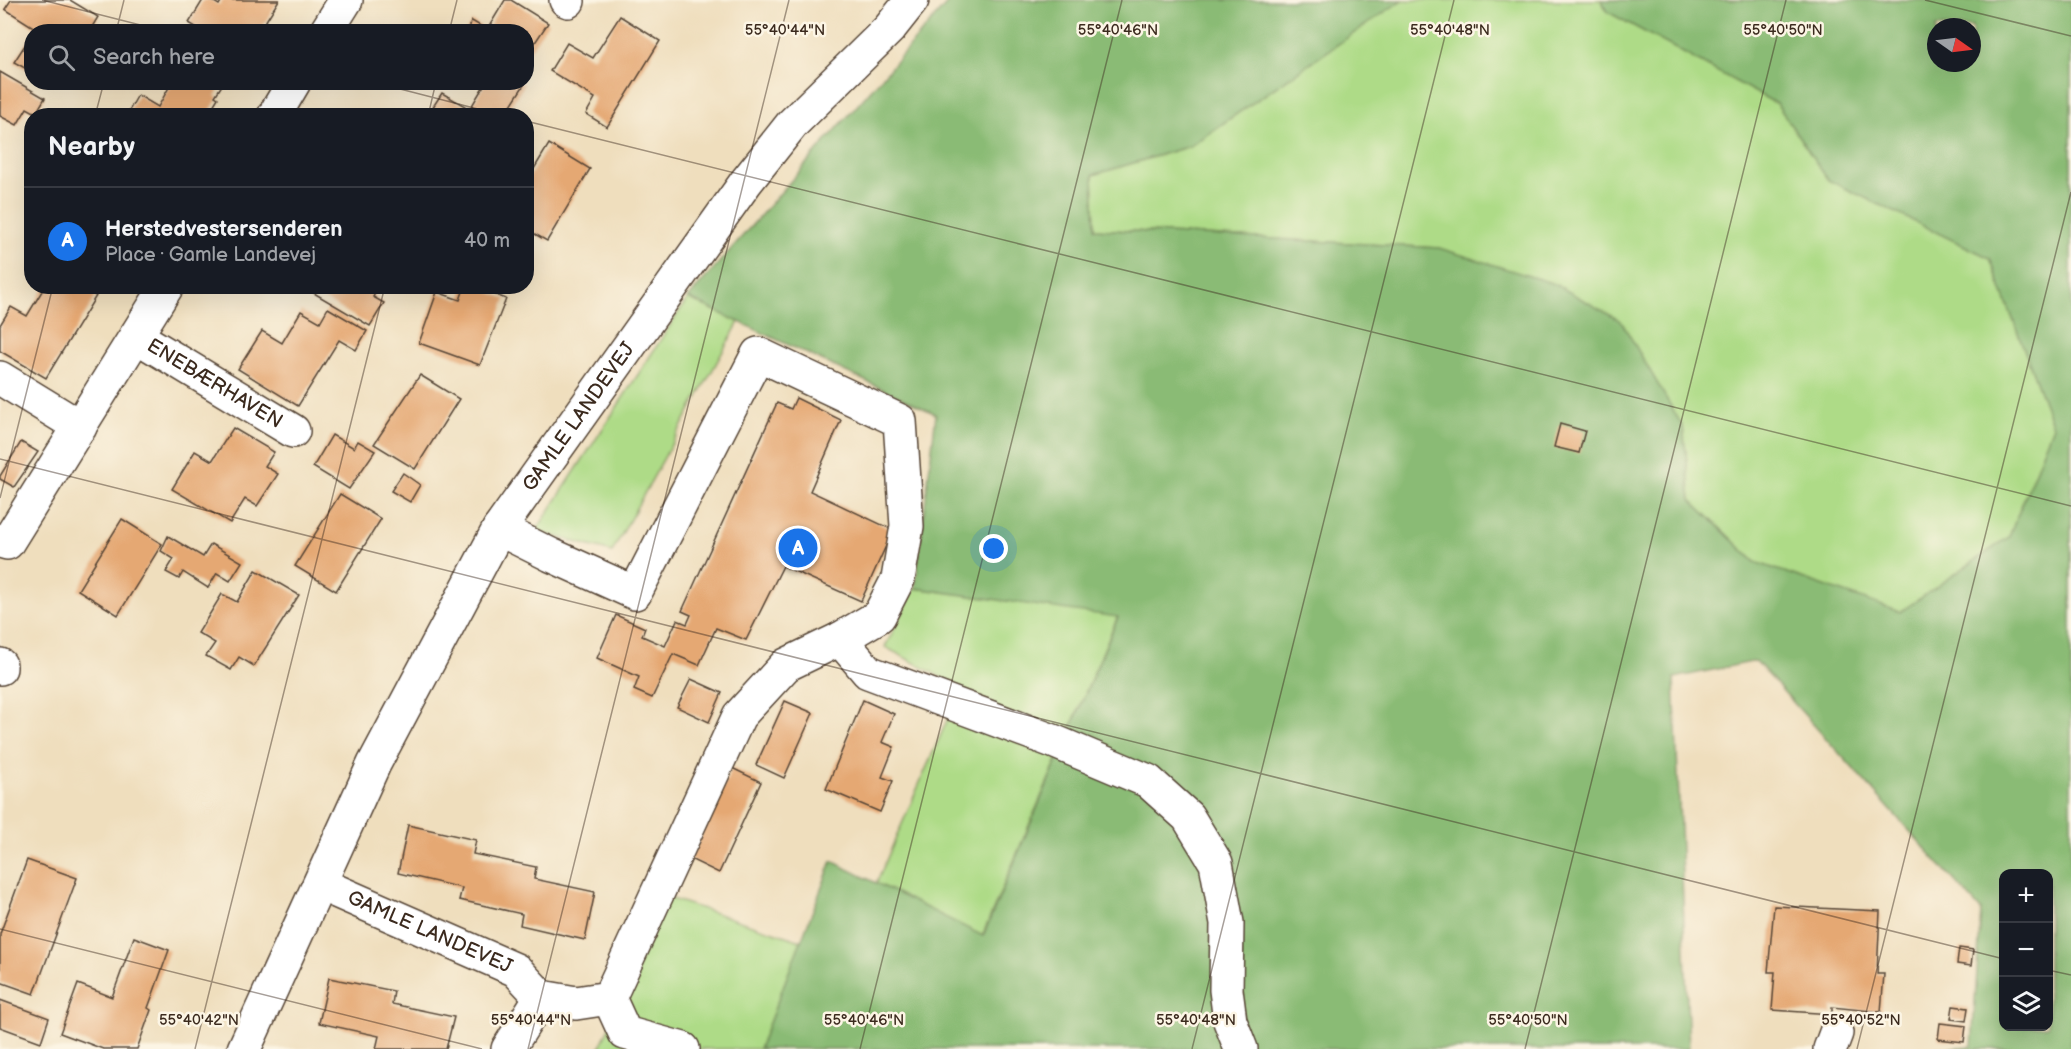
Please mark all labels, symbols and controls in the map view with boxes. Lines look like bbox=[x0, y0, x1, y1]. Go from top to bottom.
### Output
north arrow bbox=[1927, 18, 1981, 72]
text: 55°40'44"N bbox=[745, 21, 825, 40]
text: 55°40'46"N bbox=[1078, 21, 1158, 40]
text: 55°40'48"N bbox=[1410, 21, 1490, 40]
text: 55°40'50"N bbox=[1743, 21, 1823, 40]
search box bbox=[24, 24, 534, 90]
icon: search bbox=[45, 41, 78, 74]
text: Search here bbox=[93, 44, 215, 71]
text: Nearby bbox=[48, 132, 135, 163]
text: Herstedvestersenderen bbox=[105, 216, 342, 243]
text: A bbox=[61, 229, 74, 253]
text: 40 m bbox=[464, 229, 510, 253]
text: Place · Gamle Landevej bbox=[105, 243, 316, 267]
street label: ENEBÆRHAVEN bbox=[143, 333, 287, 434]
street label: GAMLE LANDEVEJ bbox=[518, 338, 640, 496]
pin: A bbox=[778, 526, 818, 570]
your location bbox=[979, 534, 1008, 563]
map controls bbox=[1999, 869, 2053, 1031]
button: + bbox=[1999, 869, 2053, 923]
street label: GAMLE LANDEVEJ bbox=[344, 886, 516, 979]
button: − bbox=[1999, 923, 2053, 977]
button: layers bbox=[1999, 977, 2053, 1031]
text: 55°40'42"N bbox=[159, 1011, 239, 1030]
text: 55°40'44"N bbox=[491, 1011, 571, 1030]
text: 55°40'46"N bbox=[824, 1011, 904, 1030]
text: 55°40'48"N bbox=[1156, 1011, 1236, 1030]
text: 55°40'50"N bbox=[1488, 1011, 1568, 1030]
text: 55°40'52"N bbox=[1821, 1011, 1901, 1030]

